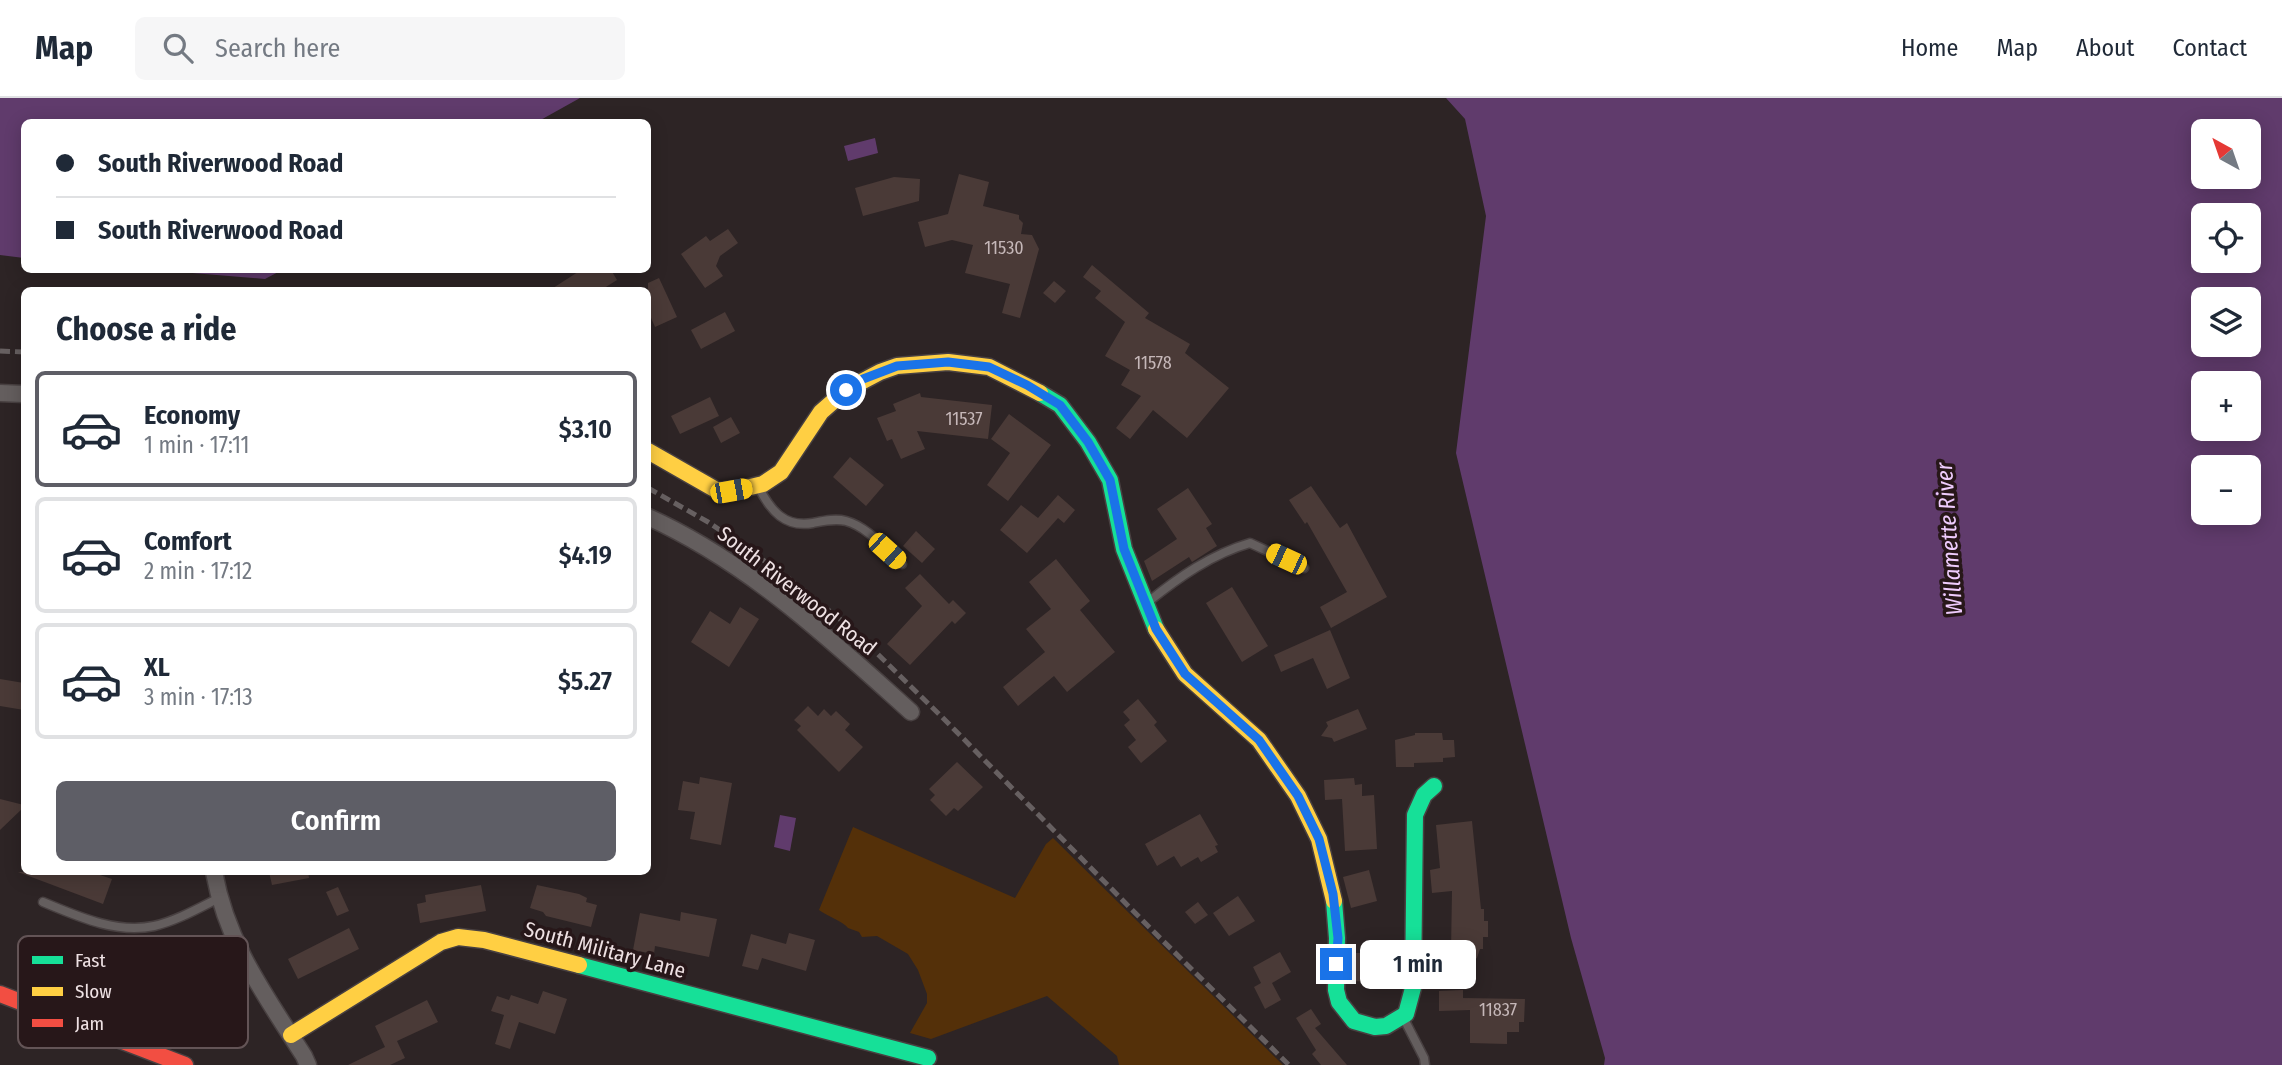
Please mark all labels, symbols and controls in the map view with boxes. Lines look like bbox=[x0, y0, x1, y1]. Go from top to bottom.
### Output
search box bbox=[135, 17, 625, 80]
text: Map bbox=[35, 28, 93, 68]
icon: search bbox=[159, 29, 197, 67]
text: Search here bbox=[215, 33, 340, 64]
text: Home bbox=[1901, 34, 1958, 62]
text: Map bbox=[1996, 34, 2038, 62]
text: About bbox=[2076, 34, 2134, 62]
text: Contact bbox=[2172, 34, 2247, 62]
north arrow bbox=[2191, 119, 2261, 189]
map controls bbox=[2191, 119, 2261, 525]
text: South Riverwood Road bbox=[98, 148, 343, 179]
button: locate bbox=[2191, 203, 2261, 273]
text: South Riverwood Road bbox=[98, 215, 343, 246]
house number: 11530 bbox=[984, 237, 1024, 259]
button: layers bbox=[2191, 287, 2261, 357]
text: Choose a ride bbox=[56, 310, 237, 348]
house number: 11578 bbox=[1134, 352, 1172, 374]
button: + bbox=[2191, 371, 2261, 441]
route start bbox=[830, 374, 862, 406]
icon: car bbox=[60, 398, 123, 461]
text: Economy bbox=[144, 400, 240, 431]
house number: 11537 bbox=[945, 408, 983, 430]
text: $3.10 bbox=[559, 414, 612, 445]
text: 1 min · 17:11 bbox=[144, 431, 250, 459]
button: − bbox=[2191, 455, 2261, 525]
water label: Willamette River bbox=[1930, 461, 1968, 616]
car bbox=[709, 477, 754, 505]
street label: South Riverwood Road bbox=[712, 521, 882, 661]
icon: car bbox=[60, 524, 123, 587]
text: Comfort bbox=[144, 526, 232, 557]
car bbox=[865, 529, 910, 573]
text: $4.19 bbox=[559, 540, 612, 571]
car bbox=[1263, 541, 1310, 577]
text: 2 min · 17:12 bbox=[144, 557, 252, 585]
icon: car bbox=[60, 650, 123, 713]
text: XL bbox=[144, 652, 170, 683]
text: $5.27 bbox=[558, 666, 612, 697]
text: 3 min · 17:13 bbox=[144, 683, 253, 711]
button: Confirm bbox=[56, 781, 616, 861]
street label: South Military Lane bbox=[522, 916, 688, 984]
legend bbox=[18, 936, 248, 1048]
callout: 1 min bbox=[1360, 940, 1476, 988]
route end bbox=[1320, 948, 1352, 980]
text: Fast bbox=[75, 949, 106, 972]
text: 1 min bbox=[1393, 950, 1443, 978]
text: Slow bbox=[75, 980, 112, 1003]
house number: 11837 bbox=[1479, 999, 1517, 1021]
text: Jam bbox=[75, 1012, 104, 1035]

